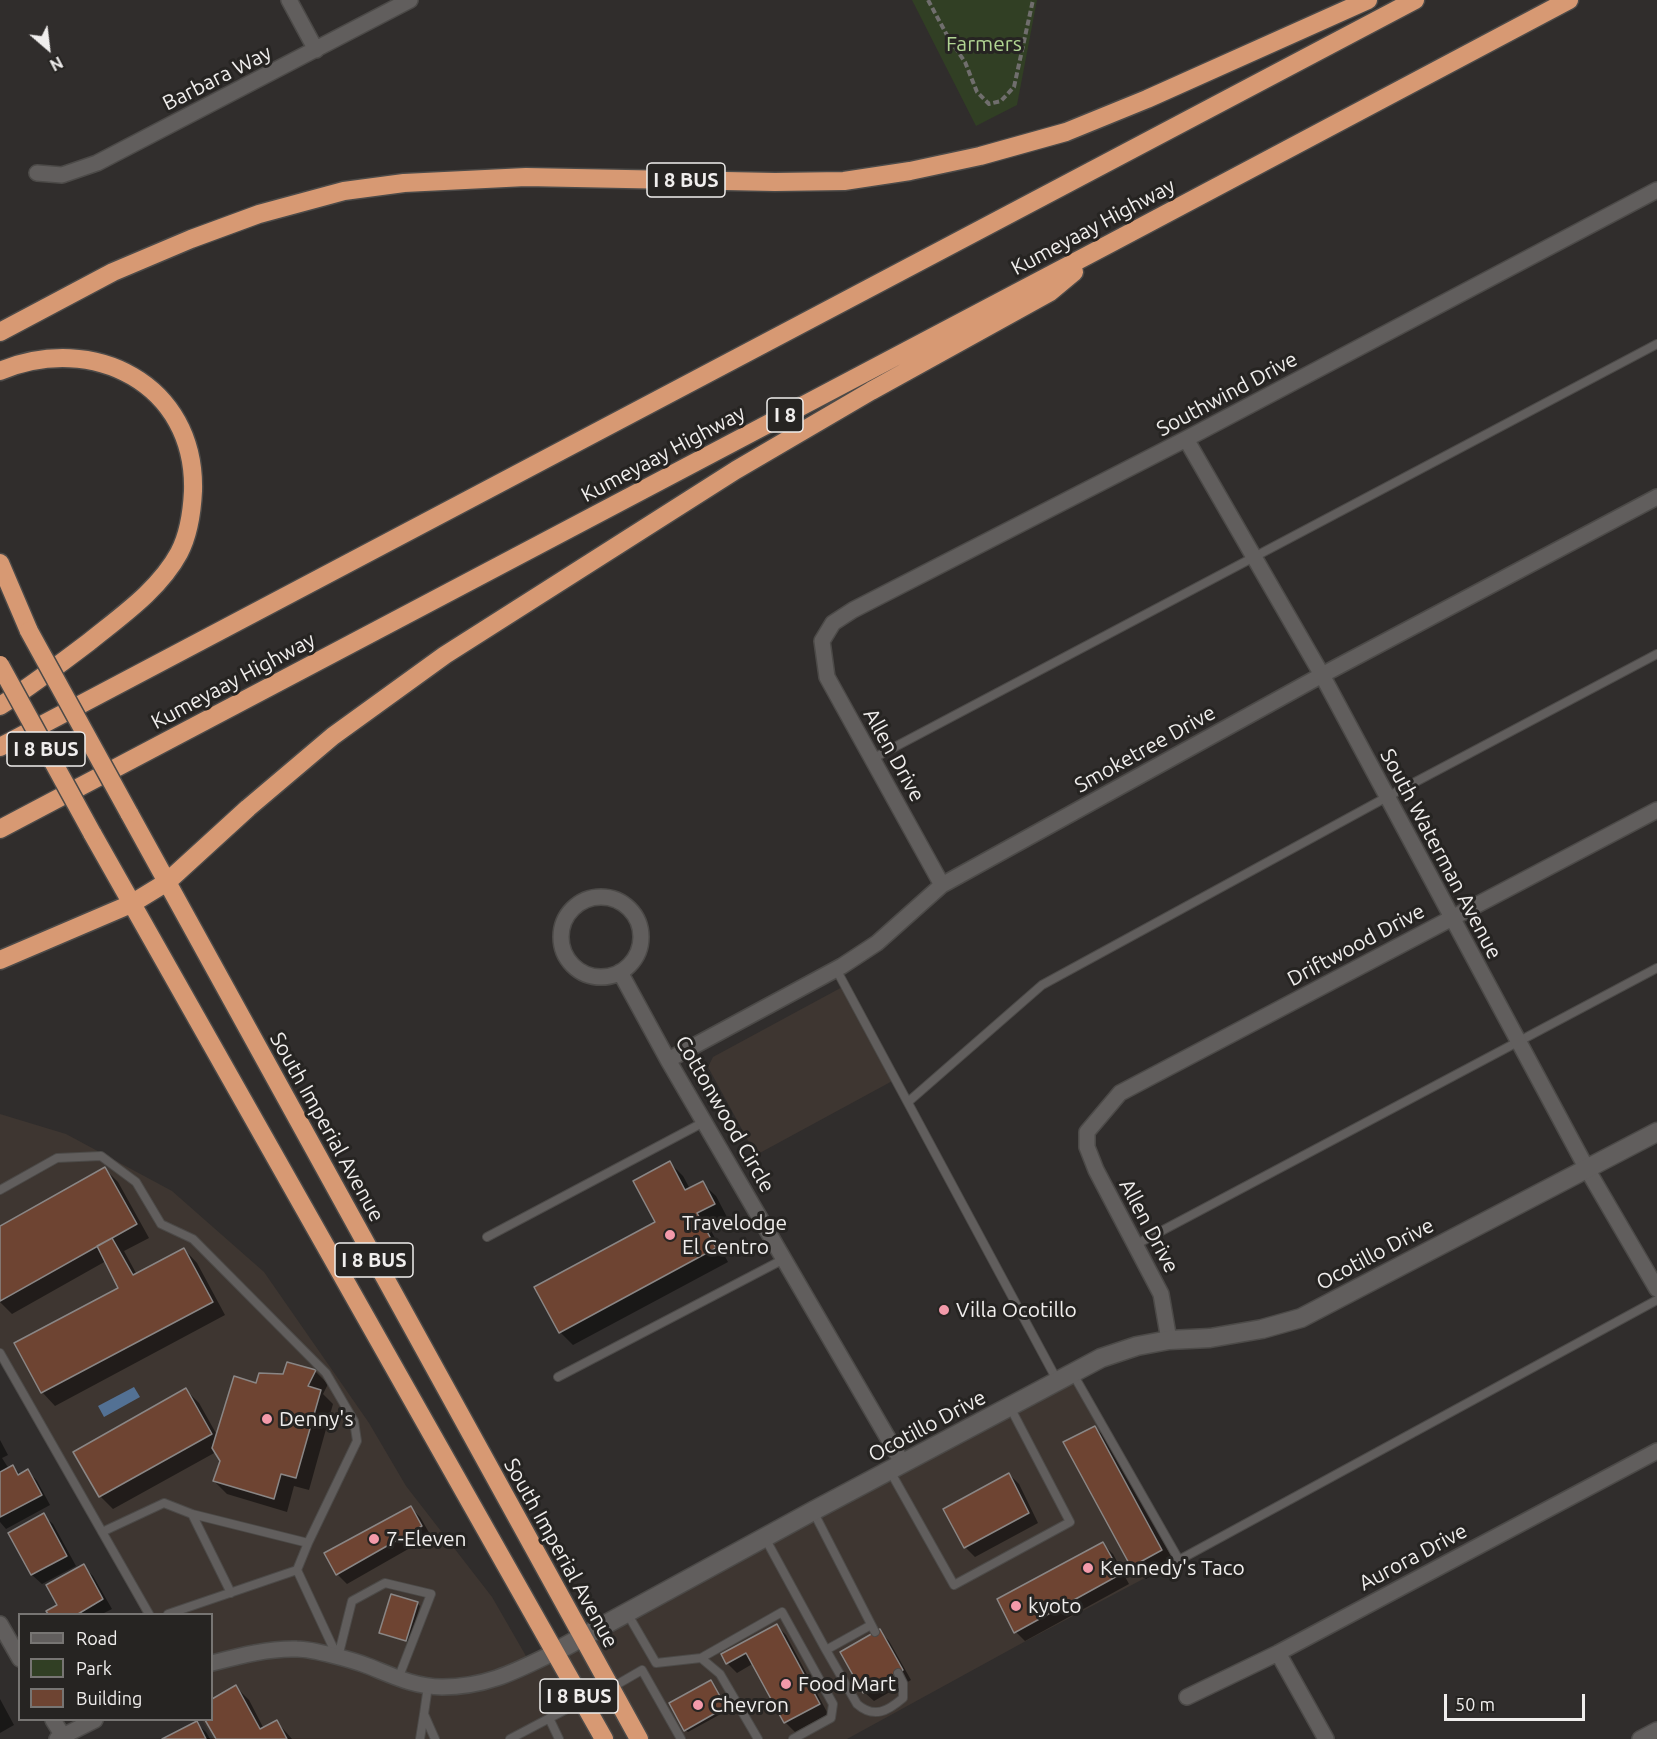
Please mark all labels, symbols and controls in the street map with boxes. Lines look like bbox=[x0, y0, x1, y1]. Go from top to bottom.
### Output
north arrow bbox=[18, 18, 78, 78]
park label: Farmers bbox=[946, 31, 1022, 57]
street label: Barbara Way bbox=[158, 40, 276, 116]
text: N bbox=[47, 53, 66, 75]
road number: I 8 BUS bbox=[647, 163, 725, 197]
street label: Kumeyaay Highway bbox=[1007, 173, 1179, 281]
street label: Southwind Drive bbox=[1152, 346, 1302, 442]
road number: I 8 bbox=[767, 398, 803, 432]
street label: Kumeyaay Highway bbox=[577, 400, 749, 508]
street label: Kumeyaay Highway bbox=[147, 627, 319, 735]
street label: Smoketree Drive bbox=[1070, 700, 1220, 798]
street label: Allen Drive bbox=[858, 704, 930, 806]
road number: I 8 BUS bbox=[7, 732, 85, 766]
street label: South Waterman Avenue bbox=[1375, 745, 1507, 963]
street label: Driftwood Drive bbox=[1283, 898, 1429, 992]
street label: South Imperial Avenue bbox=[264, 1028, 390, 1226]
street label: Cottonwood Circle bbox=[670, 1031, 780, 1197]
street label: Allen Drive bbox=[1114, 1175, 1184, 1277]
place label: Travelodge El Centro bbox=[682, 1210, 787, 1260]
street label: Ocotillo Drive bbox=[1312, 1213, 1438, 1295]
marker: Travelodge El Centro bbox=[663, 1228, 677, 1242]
road number: I 8 BUS bbox=[335, 1243, 413, 1277]
place label: Villa Ocotillo bbox=[956, 1297, 1077, 1323]
marker: Villa Ocotillo bbox=[937, 1303, 951, 1317]
street label: Ocotillo Drive bbox=[864, 1385, 990, 1467]
place label: Denny's bbox=[279, 1406, 354, 1432]
marker: Denny's bbox=[260, 1412, 274, 1426]
street label: South Imperial Avenue bbox=[498, 1454, 624, 1652]
street label: Aurora Drive bbox=[1355, 1518, 1471, 1596]
place label: 7-Eleven bbox=[386, 1526, 467, 1552]
marker: 7-Eleven bbox=[367, 1532, 381, 1546]
place label: Kennedy's Taco bbox=[1100, 1555, 1245, 1581]
marker: Kennedy's Taco bbox=[1081, 1561, 1095, 1575]
place label: kyoto bbox=[1028, 1593, 1082, 1619]
marker: kyoto bbox=[1009, 1599, 1023, 1613]
legend bbox=[18, 1613, 213, 1721]
text: Road bbox=[76, 1628, 118, 1648]
text: Park bbox=[76, 1658, 112, 1678]
place label: Food Mart bbox=[798, 1671, 896, 1697]
marker: Food Mart bbox=[779, 1677, 793, 1691]
road number: I 8 BUS bbox=[540, 1679, 618, 1713]
scale bar bbox=[1447, 1682, 1588, 1720]
text: Building bbox=[76, 1688, 142, 1708]
place label: Chevron bbox=[710, 1692, 789, 1718]
text: 50 m bbox=[1455, 1694, 1495, 1714]
marker: Chevron bbox=[691, 1698, 705, 1712]

